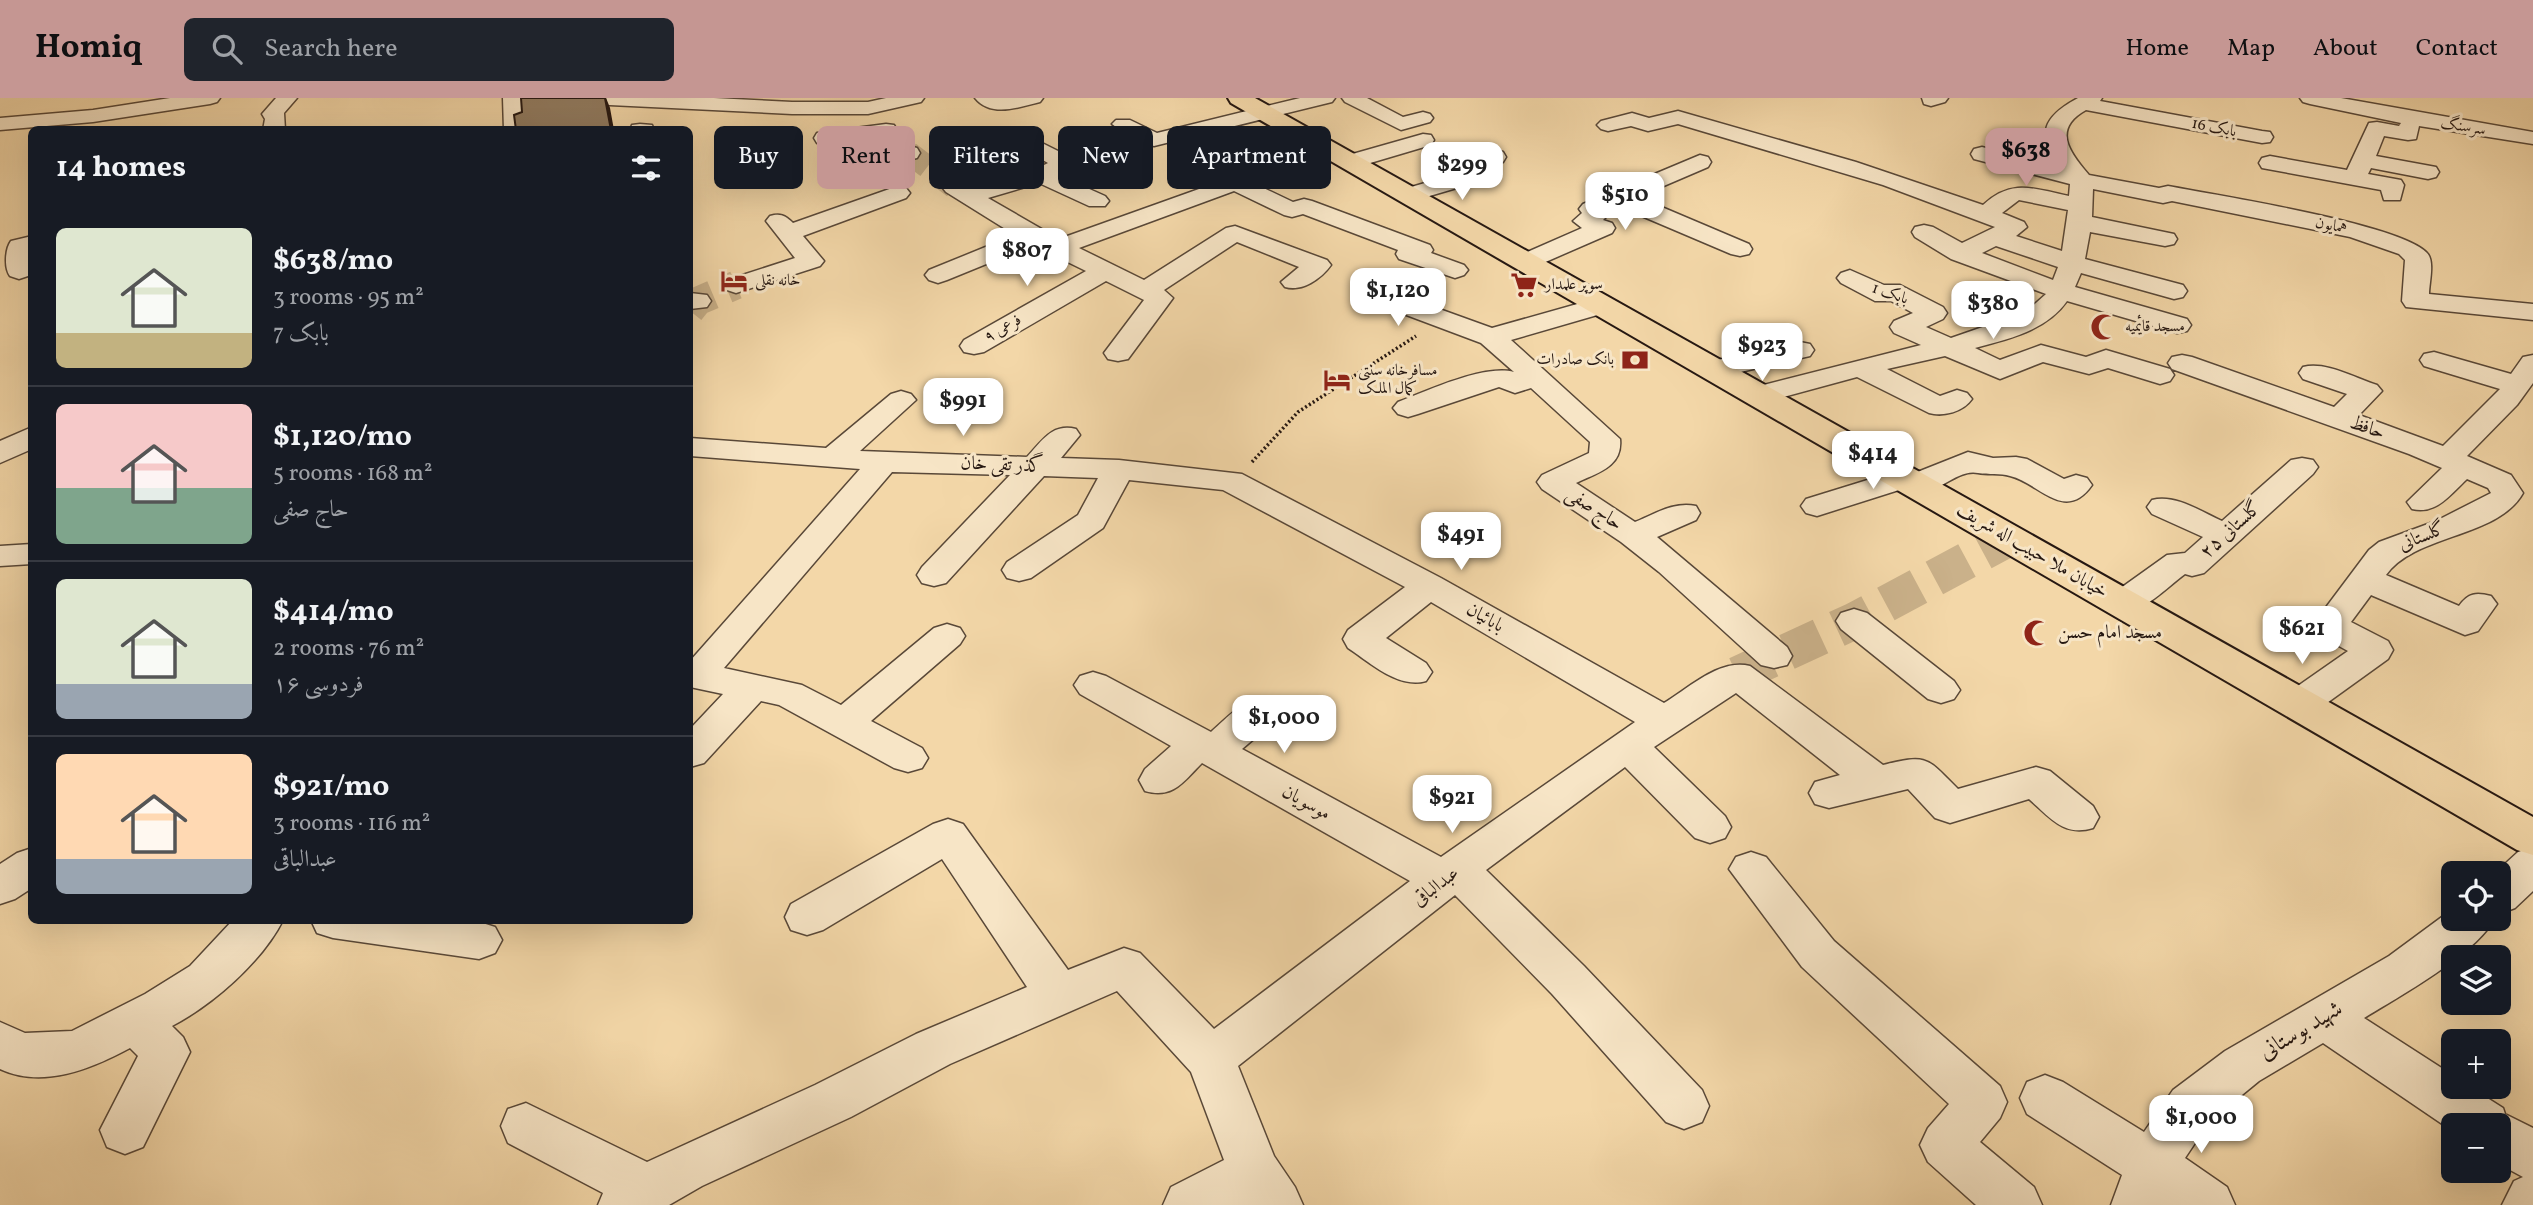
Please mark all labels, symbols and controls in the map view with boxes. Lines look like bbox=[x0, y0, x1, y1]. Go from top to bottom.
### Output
search box bbox=[184, 18, 674, 81]
text: Homiq bbox=[35, 26, 142, 72]
icon: search bbox=[208, 30, 246, 68]
text: Search here bbox=[264, 31, 397, 67]
text: Home bbox=[2125, 32, 2189, 66]
text: Map bbox=[2227, 32, 2275, 66]
text: About bbox=[2313, 32, 2378, 66]
text: Contact bbox=[2416, 32, 2498, 66]
street label: سرسنگ bbox=[2439, 112, 2487, 141]
street label: بابک 16 bbox=[2190, 113, 2238, 143]
chip: Buy bbox=[714, 126, 803, 189]
chip: Rent bbox=[817, 126, 915, 189]
chip: Filters bbox=[929, 126, 1044, 189]
chip: New bbox=[1058, 126, 1153, 189]
chip: Apartment bbox=[1167, 126, 1331, 189]
pin: $638 bbox=[1985, 129, 2067, 188]
text: $638 bbox=[2001, 135, 2051, 167]
pin: $299 bbox=[1421, 142, 1503, 202]
text: 14 homes bbox=[56, 147, 186, 189]
icon: filters bbox=[627, 149, 665, 187]
text: $299 bbox=[1437, 149, 1487, 181]
pin: $510 bbox=[1584, 172, 1666, 232]
text: $510 bbox=[1601, 179, 1649, 211]
street label: همایون bbox=[2313, 212, 2349, 240]
pin: $807 bbox=[986, 228, 1068, 288]
text: $807 bbox=[1002, 235, 1052, 267]
text: $638/mo bbox=[273, 240, 393, 282]
icon: home bbox=[112, 256, 196, 340]
hotel icon: خانه نقلی bbox=[719, 266, 749, 296]
pin: $1,120 bbox=[1341, 268, 1455, 328]
place label: خانه نقلی bbox=[755, 270, 800, 292]
supermarket icon: سوپر علمدار bbox=[1509, 270, 1539, 300]
place label: سوپر علمدار bbox=[1543, 274, 1603, 296]
text: $1,120 bbox=[1366, 275, 1430, 307]
street label: بابک 1 bbox=[1869, 278, 1911, 310]
text: 3 rooms · 95 m² bbox=[273, 282, 424, 314]
pin: $380 bbox=[1952, 282, 2034, 341]
text: $380 bbox=[1967, 288, 2019, 320]
street label: فرعی ۹ bbox=[980, 309, 1026, 349]
mosque icon: مسجد قایٔمیه bbox=[2089, 312, 2119, 342]
place label: مسجد قایٔمیه bbox=[2125, 314, 2185, 338]
text: بابک 7 bbox=[273, 318, 329, 350]
pin: $923 bbox=[1721, 324, 1803, 383]
text: $923 bbox=[1738, 330, 1786, 362]
bank icon: بانک صادرات bbox=[1620, 345, 1650, 375]
place label: بانک صادرات bbox=[1536, 349, 1614, 371]
place label: مسافرخانه سنتی کمال الملک bbox=[1358, 360, 1438, 400]
hotel icon: مسافرخانه سنتی کمال الملک bbox=[1322, 365, 1352, 395]
pin: $991 bbox=[922, 378, 1004, 438]
text: $991 bbox=[939, 385, 987, 417]
street label: حافظ bbox=[2346, 410, 2388, 446]
text: $1,120/mo bbox=[273, 416, 412, 458]
icon: home bbox=[112, 432, 196, 516]
pin: $414 bbox=[1832, 432, 1914, 491]
text: $414 bbox=[1848, 438, 1898, 470]
street label: گذر تقی خان bbox=[960, 449, 1044, 479]
text: 5 rooms · 168 m² bbox=[273, 458, 432, 490]
street label: حاج صفی bbox=[1559, 481, 1627, 539]
text: حاج صفی bbox=[273, 494, 349, 526]
street label: گلستانی ۲۵ bbox=[2195, 495, 2267, 565]
street label: خیابان ملا حبیب اله شریف bbox=[1951, 497, 2113, 605]
pin: $491 bbox=[1420, 512, 1502, 572]
street label: گلستانی bbox=[2395, 516, 2449, 558]
text: $491 bbox=[1437, 519, 1485, 551]
text: $414/mo bbox=[273, 591, 394, 633]
street label: بابائیان bbox=[1461, 597, 1509, 639]
pin: $621 bbox=[2261, 606, 2343, 666]
icon: home bbox=[112, 607, 196, 691]
text: $621 bbox=[2279, 613, 2325, 645]
mosque icon: مسجد امام حسن bbox=[2022, 618, 2052, 648]
place label: مسجد امام حسن bbox=[2058, 620, 2162, 648]
text: 2 rooms · 76 m² bbox=[273, 633, 424, 665]
text: فردوسی ۱۶ bbox=[273, 669, 363, 701]
pin: $1,000 bbox=[1227, 696, 1341, 755]
text: $1,000 bbox=[1248, 702, 1320, 734]
text: $921/mo bbox=[273, 766, 389, 808]
pin: $921 bbox=[1411, 776, 1493, 835]
street label: موسویان bbox=[1277, 779, 1335, 827]
icon: home bbox=[112, 782, 196, 866]
text: $921 bbox=[1429, 782, 1475, 814]
text: 3 rooms · 116 m² bbox=[273, 808, 430, 840]
text: عبدالباقی bbox=[273, 844, 337, 876]
street label: عبدالباقی bbox=[1407, 861, 1465, 913]
map controls bbox=[2441, 861, 2511, 1183]
button: locate bbox=[2441, 861, 2511, 931]
button: layers bbox=[2441, 945, 2511, 1015]
street label: شهید بوستانی bbox=[2253, 993, 2349, 1069]
button: + bbox=[2441, 1029, 2511, 1099]
pin: $1,000 bbox=[2144, 1096, 2258, 1155]
text: $1,000 bbox=[2165, 1102, 2237, 1134]
button: − bbox=[2441, 1113, 2511, 1183]

